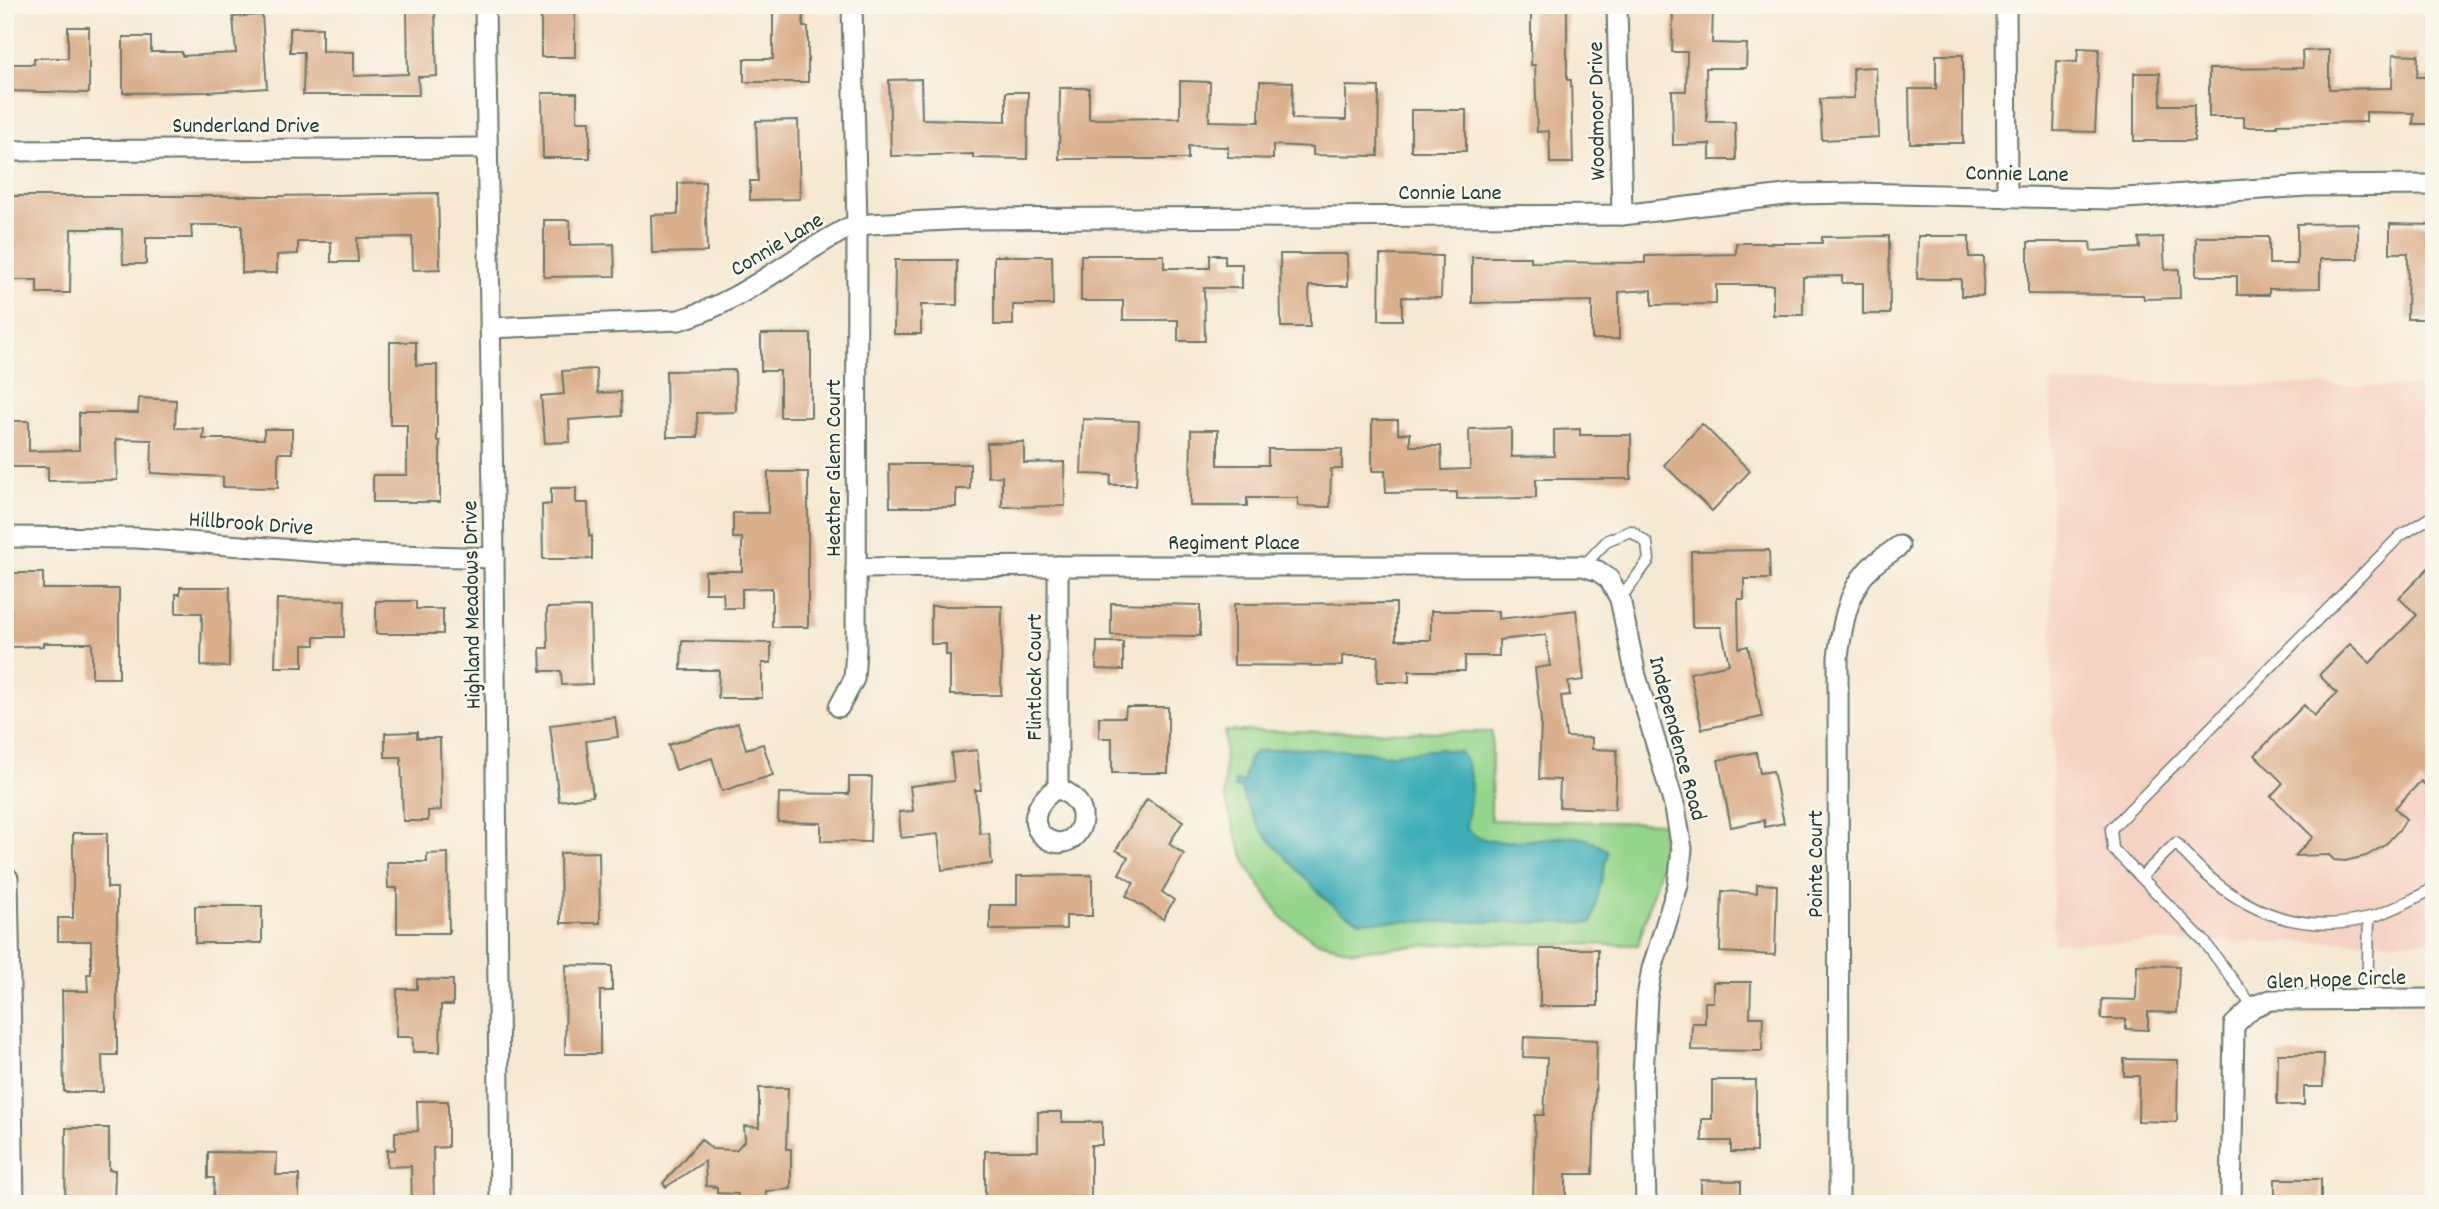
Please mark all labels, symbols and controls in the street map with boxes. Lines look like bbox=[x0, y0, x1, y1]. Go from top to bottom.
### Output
street label: Woodmoor Drive bbox=[1581, 41, 1616, 181]
street label: Sunderland Drive bbox=[172, 111, 320, 144]
street label: Connie Lane bbox=[1965, 158, 2069, 193]
street label: Connie Lane bbox=[1398, 178, 1502, 211]
street label: Connie Lane bbox=[725, 205, 831, 287]
street label: Heather Glenn Court bbox=[819, 379, 852, 557]
street label: Highland Meadows Drive bbox=[455, 500, 492, 710]
street label: Hillbrook Drive bbox=[187, 505, 314, 546]
street label: Regiment Place bbox=[1168, 528, 1300, 561]
street label: Flintlock Court bbox=[1020, 613, 1053, 741]
street label: Independence Road bbox=[1638, 653, 1713, 825]
street label: Pointe Court bbox=[1801, 810, 1834, 918]
street label: Glen Hope Circle bbox=[2266, 963, 2407, 1000]

